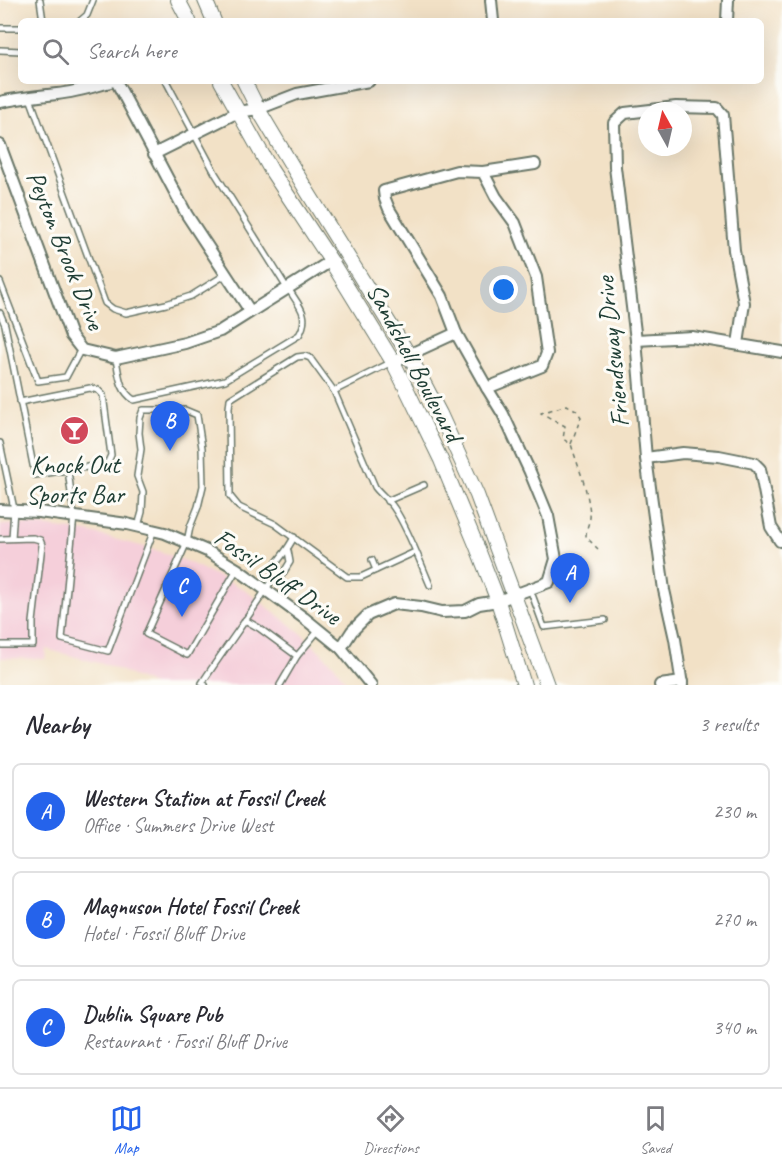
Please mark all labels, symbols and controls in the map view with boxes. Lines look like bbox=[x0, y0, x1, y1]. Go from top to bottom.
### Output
search box bbox=[18, 18, 764, 84]
icon: search bbox=[39, 35, 72, 68]
text: Search here bbox=[87, 37, 177, 65]
north arrow bbox=[638, 102, 692, 156]
street label: Peyton Brook Drive bbox=[19, 166, 113, 336]
street label: Friendsway Drive bbox=[588, 274, 637, 429]
your location bbox=[489, 275, 518, 304]
street label: Sandshell Boulevard bbox=[359, 277, 472, 450]
pin: B bbox=[150, 402, 190, 451]
bar icon: Knock Out Sports Bar bbox=[59, 414, 91, 446]
place label: Knock Out Sports Bar bbox=[26, 448, 126, 511]
street label: Fossil Bluff Drive bbox=[208, 521, 349, 633]
pin: A bbox=[550, 554, 590, 603]
pin: C bbox=[162, 568, 201, 617]
text: Nearby bbox=[24, 708, 89, 741]
text: 3 results bbox=[699, 712, 758, 737]
text: Western Station at Fossil Creek bbox=[83, 785, 324, 813]
text: A bbox=[40, 799, 51, 824]
text: 230 m bbox=[713, 799, 756, 824]
text: Office · Summers Drive West bbox=[83, 813, 273, 838]
text: Magnuson Hotel Fossil Creek bbox=[83, 893, 299, 921]
text: B bbox=[40, 907, 51, 932]
text: 270 m bbox=[713, 907, 756, 932]
text: Hotel · Fossil Bluff Drive bbox=[83, 921, 244, 946]
text: Dublin Square Pub bbox=[83, 1001, 222, 1029]
text: C bbox=[41, 1015, 50, 1040]
text: 340 m bbox=[713, 1015, 756, 1040]
text: Restaurant · Fossil Bluff Drive bbox=[83, 1029, 287, 1054]
tab: Map bbox=[110, 1102, 143, 1158]
tab: Directions bbox=[363, 1102, 419, 1158]
tab: Saved bbox=[639, 1102, 672, 1158]

